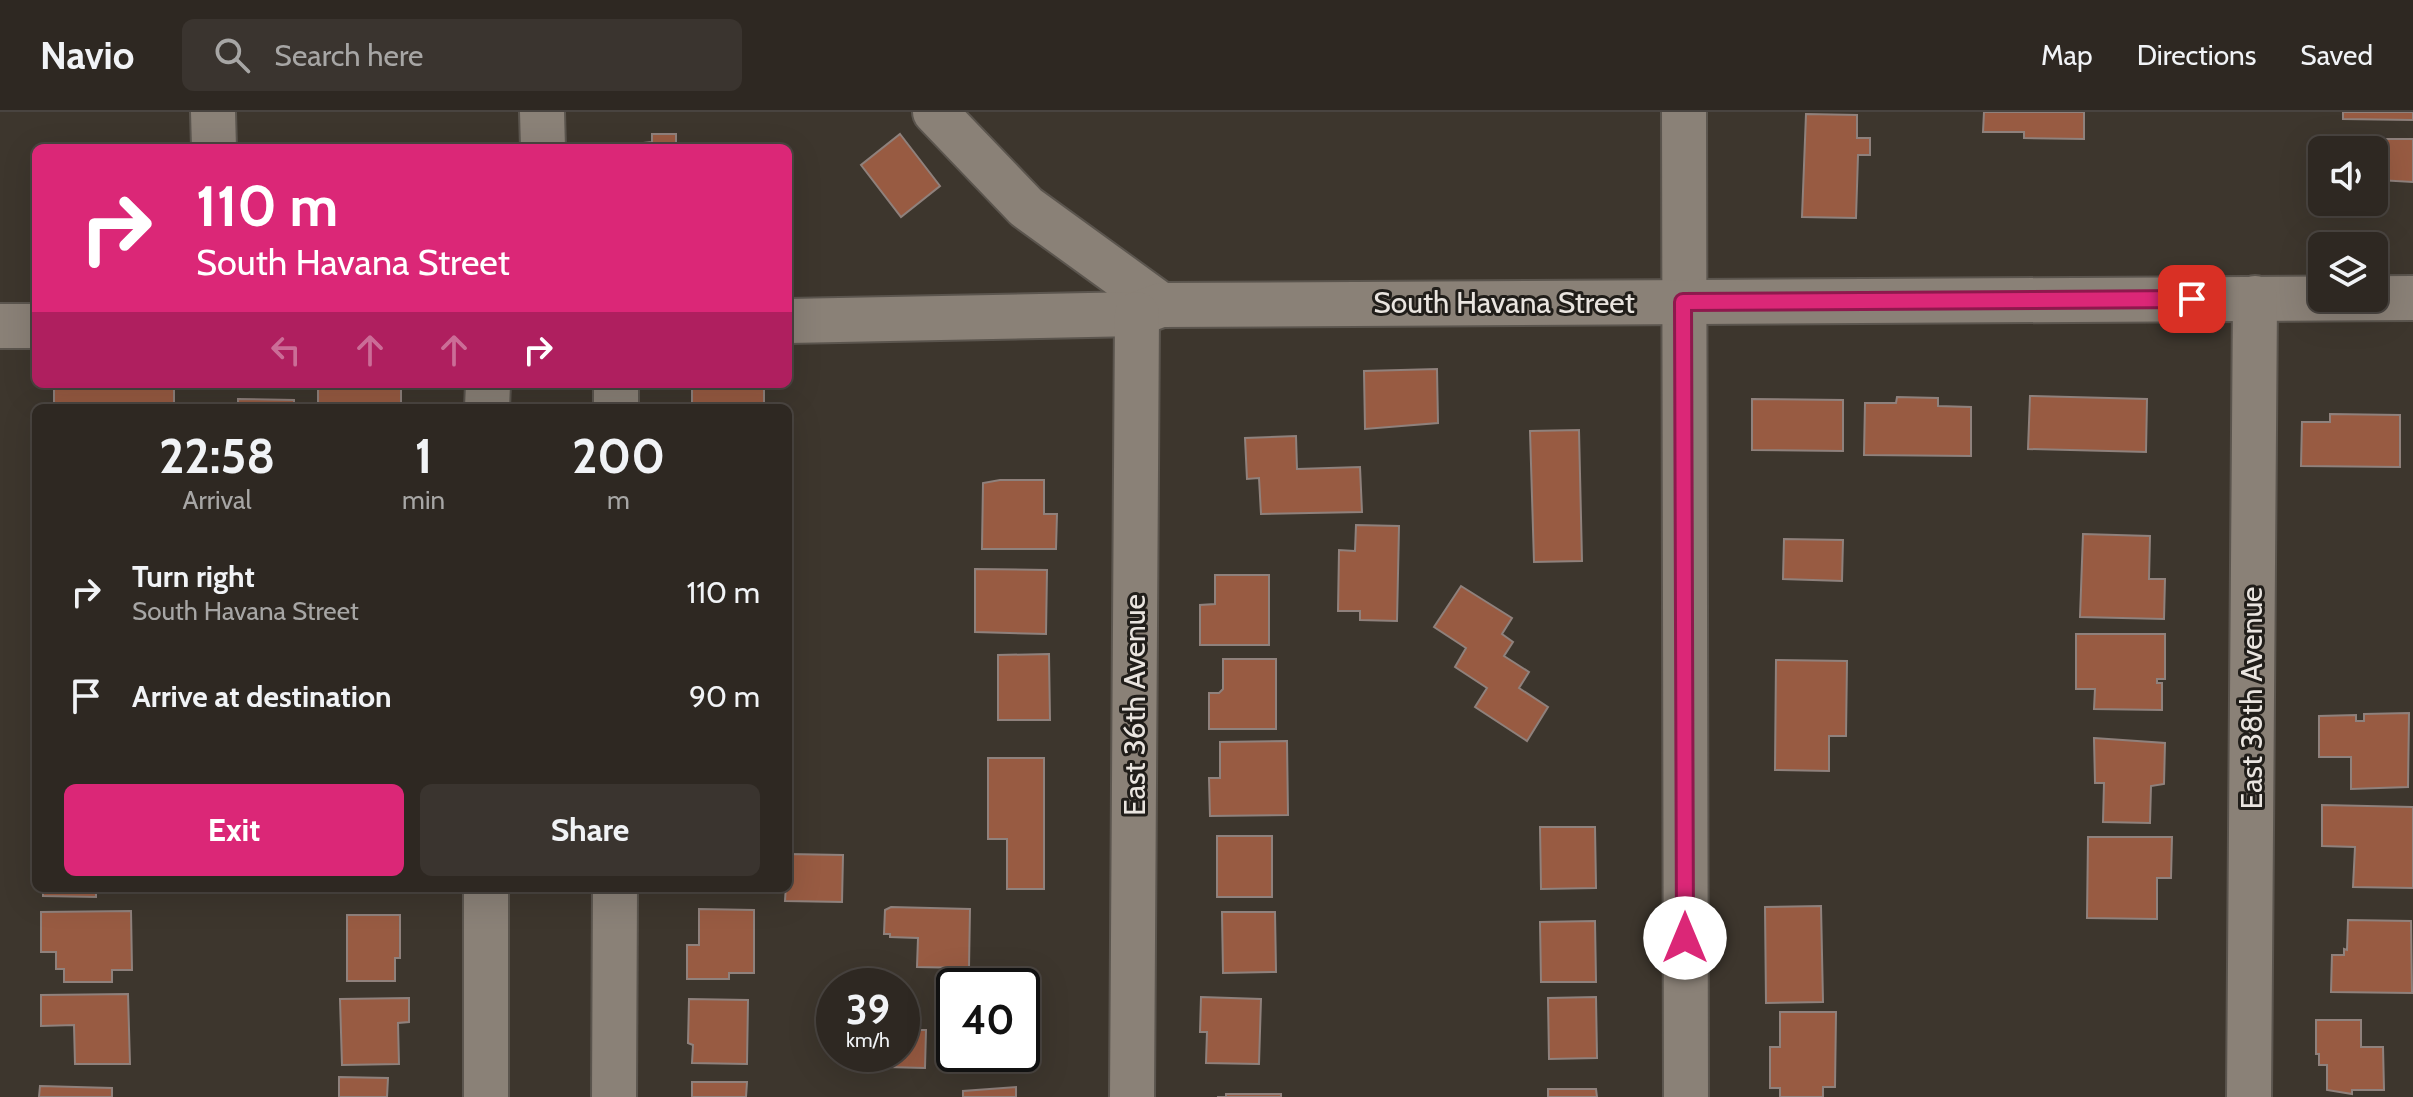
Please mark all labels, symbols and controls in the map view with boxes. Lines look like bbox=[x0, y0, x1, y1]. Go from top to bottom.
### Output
search box bbox=[182, 19, 742, 91]
text: Navio bbox=[40, 32, 134, 79]
icon: search bbox=[210, 33, 254, 77]
text: Search here bbox=[274, 37, 423, 74]
text: Map bbox=[2041, 38, 2093, 72]
text: Directions bbox=[2137, 38, 2256, 72]
text: Saved bbox=[2300, 38, 2373, 72]
map controls bbox=[2308, 136, 2388, 312]
button: sound bbox=[2308, 136, 2388, 216]
text: 110 m bbox=[196, 172, 338, 240]
icon: right bbox=[64, 176, 168, 280]
button: layers bbox=[2308, 232, 2388, 312]
text: South Havana Street bbox=[196, 240, 510, 284]
pin bbox=[2158, 265, 2226, 333]
icon: arrive bbox=[2170, 277, 2214, 321]
street label: South Havana Street bbox=[1373, 284, 1635, 321]
icon: left bbox=[264, 328, 308, 372]
icon: ahead bbox=[348, 328, 392, 372]
icon: ahead bbox=[432, 328, 476, 372]
icon: right bbox=[516, 328, 560, 372]
text: 22:58 bbox=[159, 427, 275, 485]
text: 1 bbox=[415, 427, 432, 485]
text: 200 bbox=[572, 427, 665, 485]
text: Arrival bbox=[182, 484, 252, 516]
text: min bbox=[402, 484, 445, 516]
text: m bbox=[607, 484, 630, 516]
text: Turn right bbox=[132, 558, 255, 595]
icon: right bbox=[64, 570, 108, 614]
text: 110 m bbox=[686, 574, 760, 611]
street label: East 38th Avenue bbox=[2233, 587, 2270, 809]
street label: East 36th Avenue bbox=[1116, 594, 1153, 816]
text: South Havana Street bbox=[132, 595, 359, 627]
icon: arrive bbox=[64, 674, 108, 718]
text: Arrive at destination bbox=[132, 678, 392, 715]
text: 90 m bbox=[689, 678, 760, 715]
button: Exit bbox=[64, 784, 404, 876]
button: Share bbox=[420, 784, 760, 876]
position arrow bbox=[1643, 896, 1727, 980]
speed limit sign: 40 bbox=[936, 968, 1040, 1072]
text: 39 bbox=[846, 985, 890, 1034]
text: km/h bbox=[846, 1028, 890, 1052]

